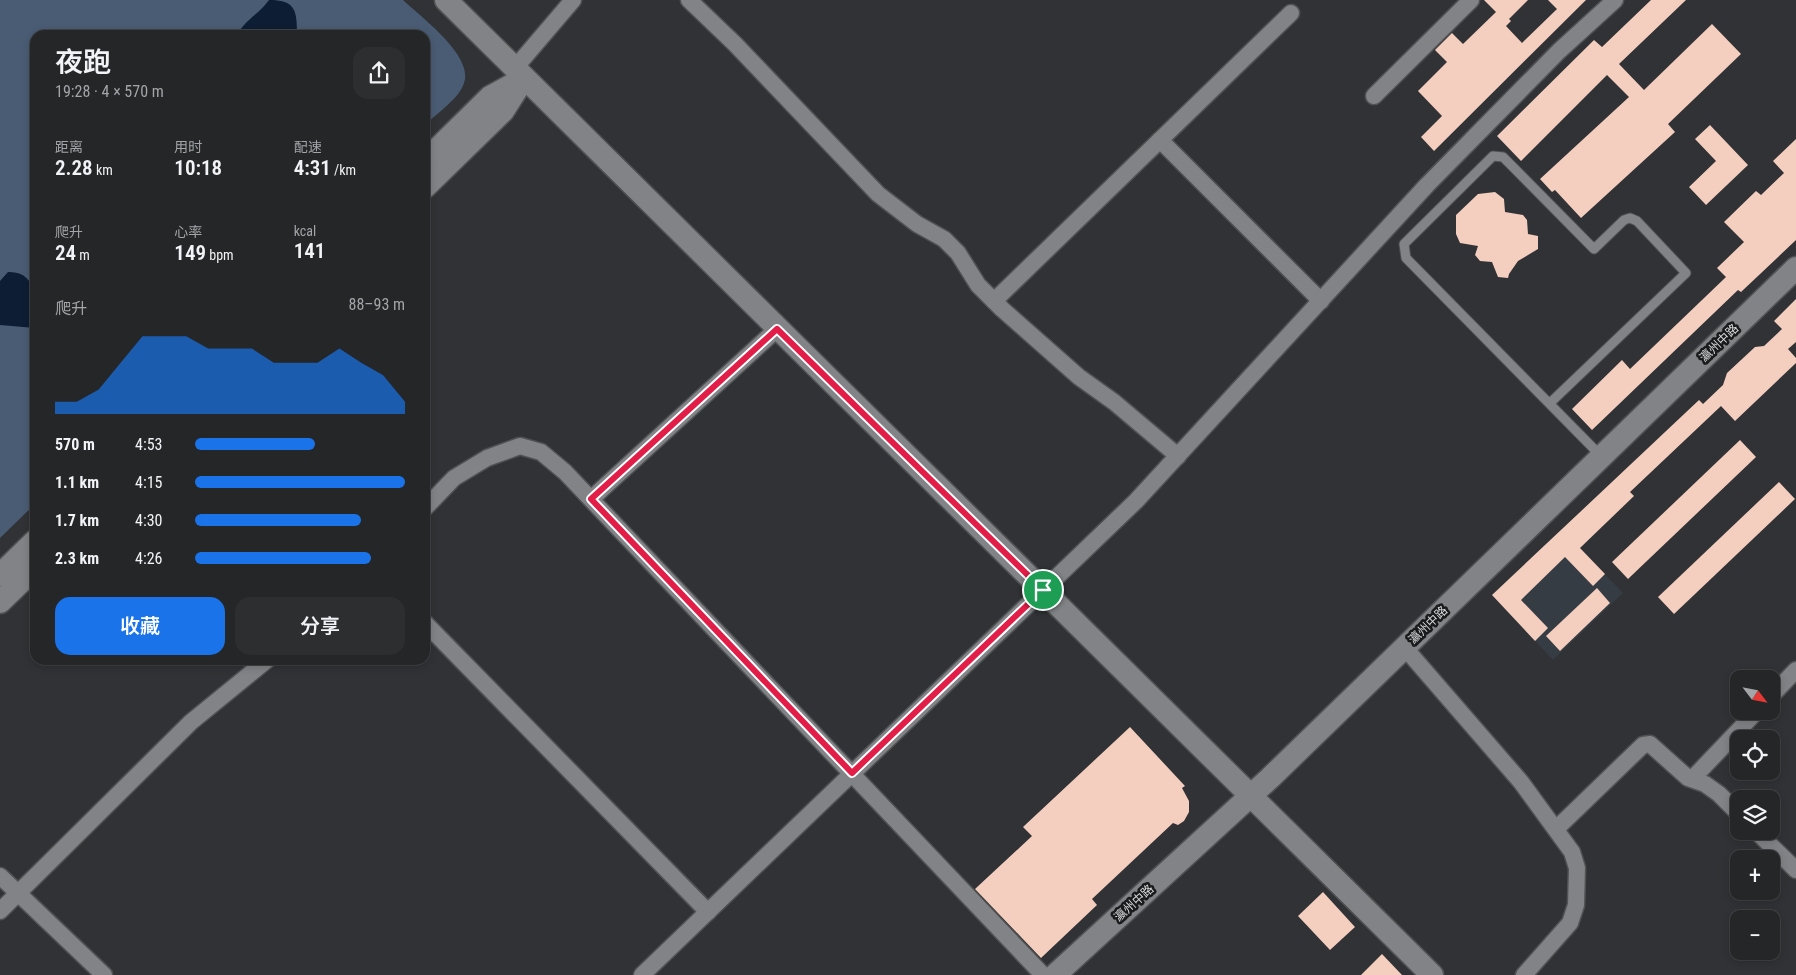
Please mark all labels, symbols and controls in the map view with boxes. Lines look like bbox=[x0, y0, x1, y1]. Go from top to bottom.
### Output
text: 夜跑 bbox=[55, 46, 111, 79]
button: share bbox=[353, 47, 405, 99]
text: 19:28 · 4 × 570 m bbox=[55, 82, 164, 101]
text: 距离 bbox=[55, 139, 83, 155]
text: 用时 bbox=[174, 139, 202, 155]
text: 配速 bbox=[294, 139, 322, 155]
text: 2.28 bbox=[55, 156, 93, 180]
text: 10:18 bbox=[174, 156, 222, 180]
text: 4:31 bbox=[294, 156, 331, 180]
text: km bbox=[93, 162, 113, 178]
text: /km bbox=[331, 162, 356, 178]
text: kcal bbox=[294, 223, 316, 239]
text: 爬升 bbox=[55, 224, 83, 240]
text: 心率 bbox=[174, 224, 202, 240]
text: 141 bbox=[294, 239, 325, 263]
text: 24 bbox=[55, 241, 76, 265]
text: 149 bbox=[174, 241, 206, 265]
text: m bbox=[76, 247, 90, 263]
text: bpm bbox=[206, 247, 234, 263]
text: 88–93 m bbox=[349, 295, 405, 314]
text: 爬升 bbox=[55, 299, 87, 318]
street label: 瀛州中路 bbox=[1697, 321, 1741, 365]
text: 570 m bbox=[55, 435, 95, 454]
text: 4:53 bbox=[135, 435, 162, 454]
text: 1.1 km bbox=[55, 473, 99, 492]
text: 4:15 bbox=[135, 473, 162, 492]
text: 1.7 km bbox=[55, 511, 99, 530]
text: 4:30 bbox=[135, 511, 162, 530]
text: 2.3 km bbox=[55, 549, 99, 568]
text: 4:26 bbox=[135, 549, 162, 568]
pin bbox=[1022, 569, 1064, 611]
icon: arrive bbox=[1029, 576, 1057, 604]
button: 收藏 bbox=[55, 597, 225, 655]
button: 分享 bbox=[235, 597, 405, 655]
street label: 瀛州中路 bbox=[1406, 603, 1450, 647]
north arrow bbox=[1730, 670, 1780, 720]
map controls bbox=[1730, 670, 1780, 960]
button: locate bbox=[1730, 730, 1780, 780]
button: layers bbox=[1730, 790, 1780, 840]
button: + bbox=[1730, 850, 1780, 900]
street label: 瀛州中路 bbox=[1111, 882, 1157, 924]
button: − bbox=[1730, 910, 1780, 960]

